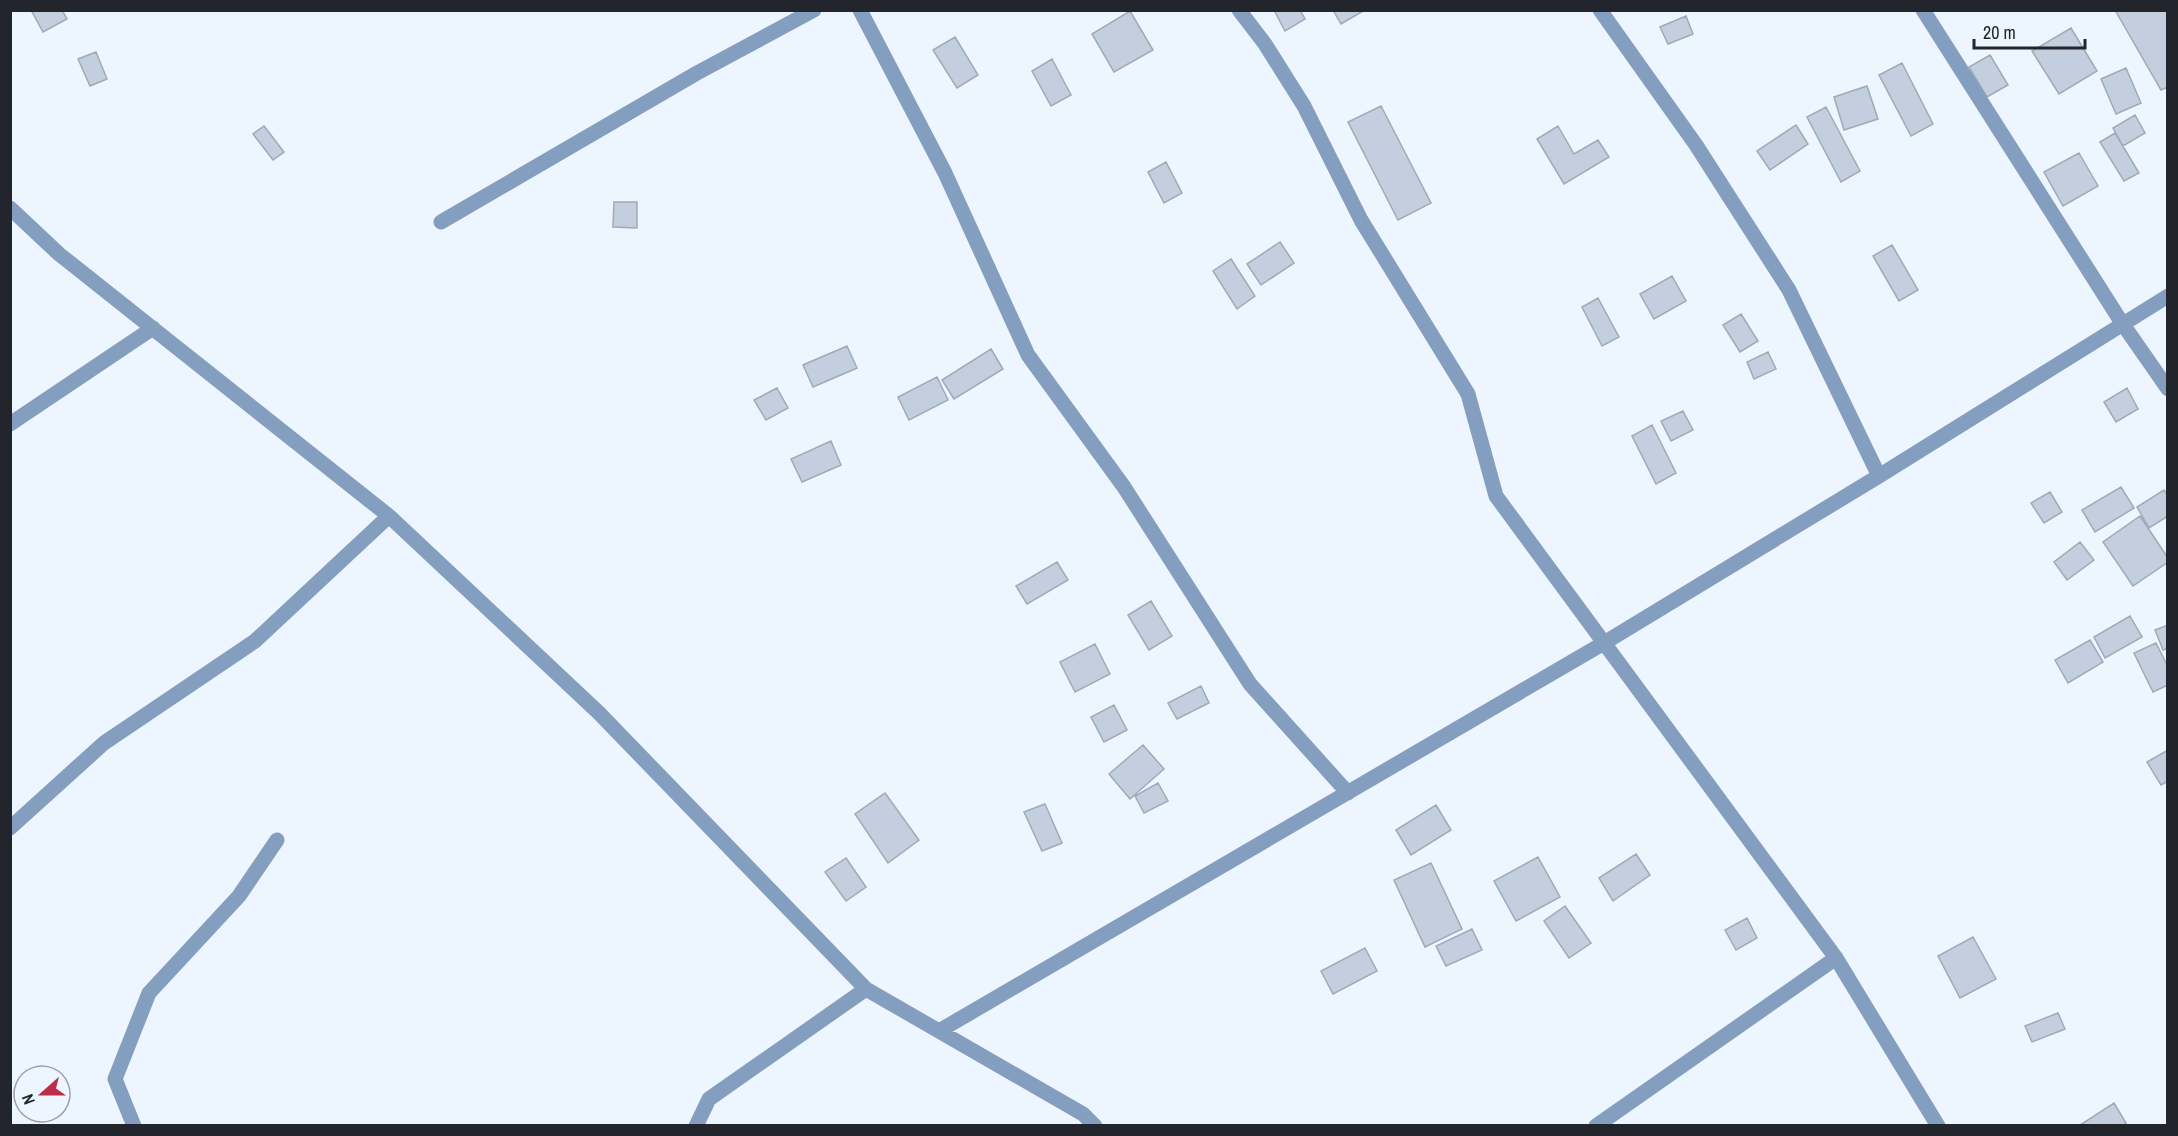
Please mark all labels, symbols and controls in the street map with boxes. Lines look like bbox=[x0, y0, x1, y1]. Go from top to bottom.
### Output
scale bar bbox=[1974, 12, 2085, 50]
text: 20 m bbox=[1983, 20, 2016, 45]
north arrow bbox=[12, 1064, 72, 1124]
text: N bbox=[16, 1091, 40, 1108]

